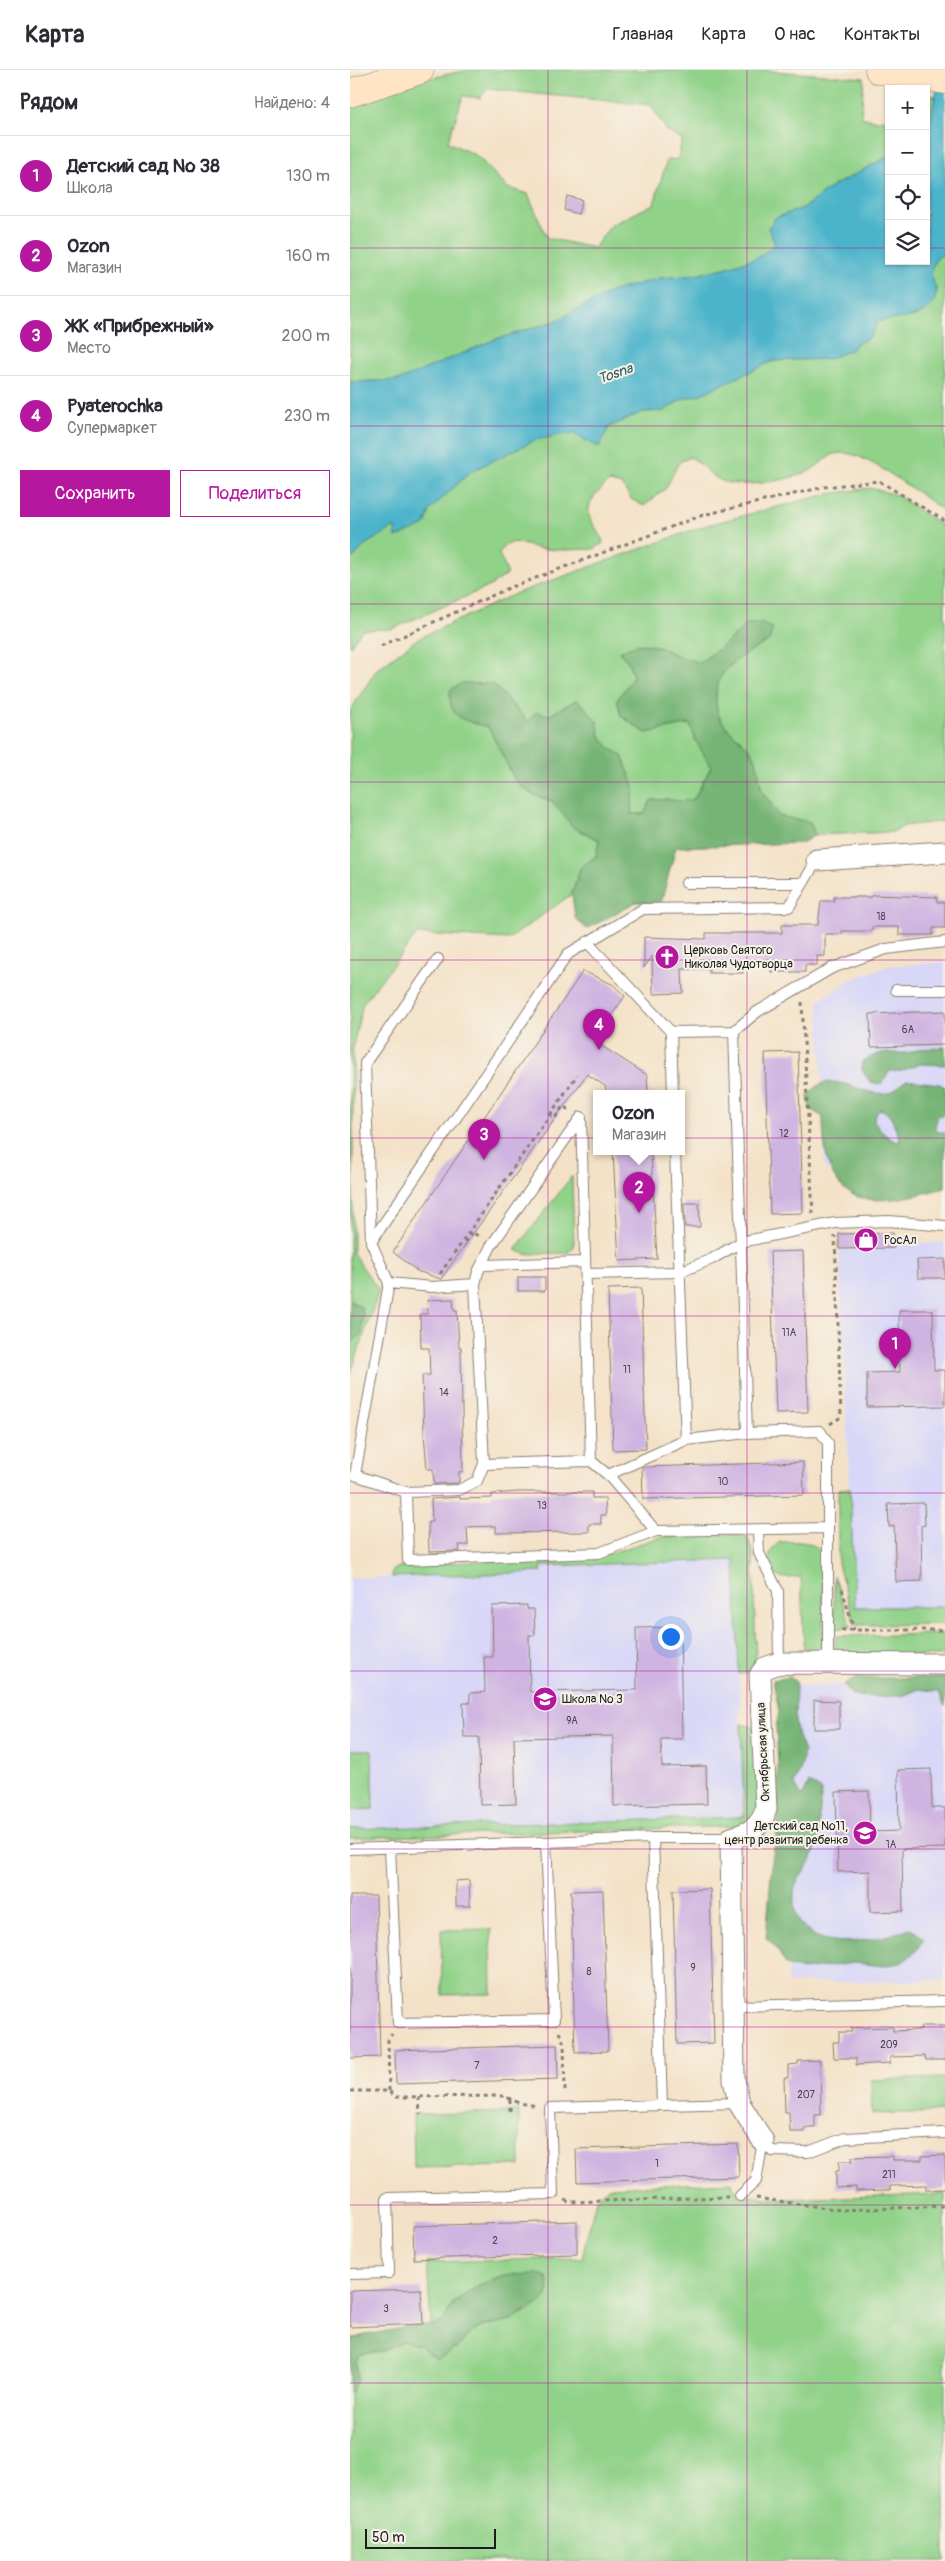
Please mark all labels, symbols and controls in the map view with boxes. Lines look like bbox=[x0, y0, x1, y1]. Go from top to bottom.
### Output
text: Карта bbox=[25, 20, 84, 49]
text: Главная bbox=[612, 23, 673, 46]
text: Карта bbox=[701, 23, 746, 46]
text: О нас bbox=[774, 23, 816, 46]
text: Контакты bbox=[844, 23, 920, 46]
map controls bbox=[885, 85, 930, 265]
button: + bbox=[885, 85, 930, 130]
text: Рядом bbox=[20, 89, 78, 116]
text: Найдено: 4 bbox=[254, 93, 330, 113]
button: − bbox=[885, 130, 930, 175]
text: Детский сад № 38 bbox=[67, 154, 220, 178]
text: 1 bbox=[33, 166, 39, 186]
text: 130 m bbox=[286, 166, 330, 186]
button: locate bbox=[885, 175, 930, 220]
text: Школа bbox=[67, 178, 113, 198]
button: layers bbox=[885, 220, 930, 265]
text: Ozon bbox=[67, 234, 110, 258]
text: 2 bbox=[32, 246, 40, 266]
text: 160 m bbox=[286, 246, 330, 266]
text: Магазин bbox=[67, 258, 122, 278]
text: ЖК «Прибрежный» bbox=[67, 314, 214, 338]
text: 3 bbox=[32, 326, 40, 346]
text: 200 m bbox=[282, 326, 330, 346]
text: Место bbox=[67, 338, 111, 358]
water label: Tosna bbox=[596, 359, 636, 387]
text: Pyaterochka bbox=[67, 394, 163, 418]
text: 4 bbox=[31, 406, 41, 426]
text: 230 m bbox=[284, 406, 330, 426]
text: Супермаркет bbox=[67, 418, 157, 438]
button: Сохранить bbox=[20, 470, 170, 517]
button: Поделиться bbox=[180, 470, 330, 517]
house number: 18 bbox=[877, 911, 885, 923]
place label: Церковь Святого Николая Чудотворца bbox=[684, 943, 793, 972]
church icon: Церковь Святого Николая Чудотворца bbox=[654, 944, 680, 970]
pin: 4 bbox=[583, 1009, 615, 1050]
house number: 6А bbox=[902, 1024, 915, 1036]
popup bbox=[593, 1090, 685, 1155]
text: Ozon bbox=[612, 1101, 654, 1125]
pin: 3 bbox=[468, 1119, 500, 1160]
text: Магазин bbox=[612, 1125, 666, 1145]
house number: 12 bbox=[779, 1128, 789, 1140]
pin: 2 bbox=[623, 1172, 655, 1213]
shop icon: РосАл bbox=[853, 1227, 879, 1253]
place label: РосАл bbox=[884, 1233, 917, 1248]
house number: 11А bbox=[782, 1327, 797, 1339]
pin: 1 bbox=[879, 1328, 911, 1369]
house number: 11 bbox=[623, 1364, 631, 1376]
house number: 14 bbox=[439, 1387, 449, 1399]
house number: 10 bbox=[718, 1476, 729, 1488]
house number: 13 bbox=[537, 1500, 547, 1512]
your location bbox=[658, 1624, 684, 1650]
school or university icon: Школа № 3 bbox=[532, 1686, 558, 1712]
place label: Школа № 3 bbox=[562, 1692, 623, 1707]
street label: Октябрьская улица bbox=[753, 1701, 774, 1802]
house number: 9А bbox=[566, 1715, 578, 1727]
place label: Детский сад №11, центр развития ребенка bbox=[724, 1819, 848, 1848]
school or university icon: Детский сад №11, центр развития ребенка bbox=[852, 1820, 878, 1846]
house number: 1А bbox=[886, 1839, 897, 1851]
house number: 9 bbox=[690, 1962, 696, 1974]
house number: 8 bbox=[586, 1966, 592, 1978]
house number: 209 bbox=[880, 2039, 898, 2051]
house number: 7 bbox=[474, 2060, 480, 2072]
house number: 207 bbox=[797, 2089, 816, 2101]
house number: 1 bbox=[655, 2158, 659, 2170]
house number: 211 bbox=[882, 2169, 896, 2181]
house number: 2 bbox=[492, 2235, 498, 2247]
house number: 3 bbox=[383, 2303, 389, 2315]
scale bar bbox=[365, 2526, 496, 2549]
text: 50 m bbox=[372, 2529, 405, 2546]

